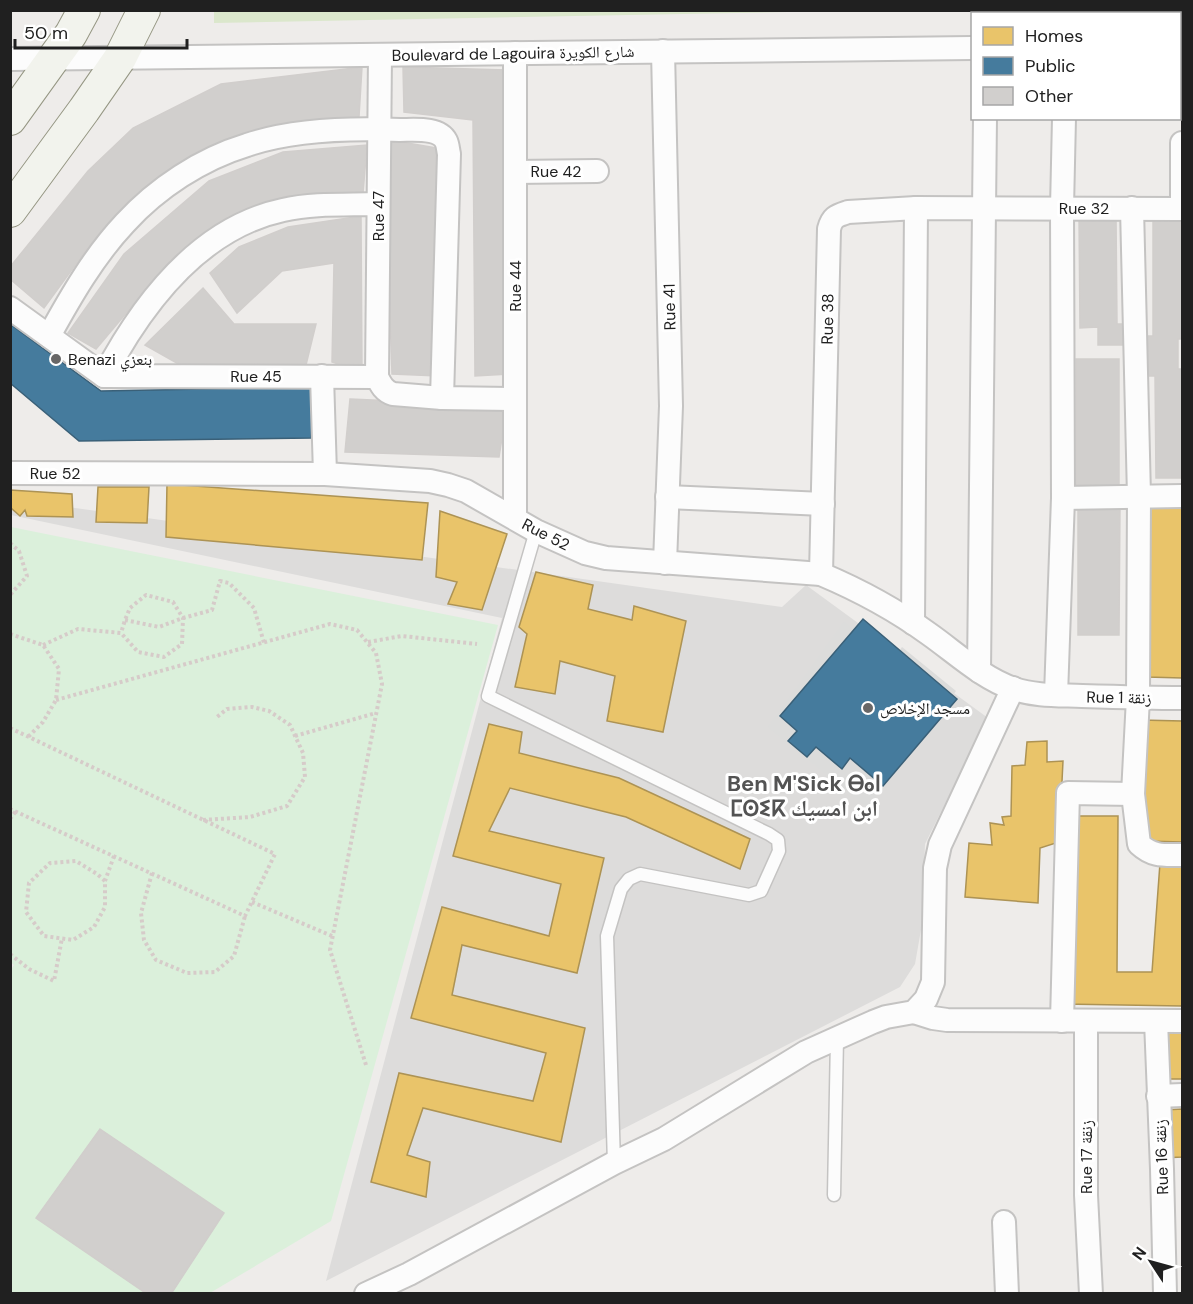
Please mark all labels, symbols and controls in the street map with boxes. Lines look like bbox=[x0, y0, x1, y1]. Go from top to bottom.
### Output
scale bar bbox=[15, 12, 188, 50]
legend bbox=[971, 12, 1181, 120]
text: 50 m bbox=[24, 21, 68, 45]
text: Homes bbox=[1025, 24, 1083, 48]
street label: Boulevard de Lagouira شارع الكويرة bbox=[391, 41, 635, 66]
text: Public bbox=[1025, 54, 1076, 78]
text: Other bbox=[1025, 84, 1074, 108]
street label: Rue 42 bbox=[531, 161, 581, 182]
street label: Rue 47 bbox=[368, 191, 389, 241]
street label: Rue 32 bbox=[1059, 198, 1109, 219]
street label: Rue 44 bbox=[505, 260, 526, 312]
street label: Rue 41 bbox=[659, 283, 680, 331]
street label: Rue 38 bbox=[817, 293, 838, 345]
place label: Benazi بنعزي bbox=[68, 349, 152, 372]
marker: Benazi بنعزي bbox=[49, 352, 63, 366]
street label: Rue 45 bbox=[230, 366, 282, 387]
street label: Rue 52 bbox=[30, 463, 80, 484]
street label: Rue 52 bbox=[518, 514, 573, 555]
street label: Rue 1 زنقة bbox=[1086, 686, 1152, 709]
place label: مسجد الإخلاص bbox=[880, 698, 970, 719]
marker: مسجد الإخلاص bbox=[861, 701, 875, 715]
district label: Ben M'Sick ⴱⴰⵏ ⵎⵙⵉⴽ ابن امسيك bbox=[727, 769, 881, 823]
street label: Rue 16 زنقة bbox=[1150, 1119, 1173, 1195]
street label: Rue 17 زنقة bbox=[1076, 1120, 1097, 1194]
north arrow bbox=[1121, 1232, 1181, 1292]
text: N bbox=[1127, 1243, 1151, 1264]

